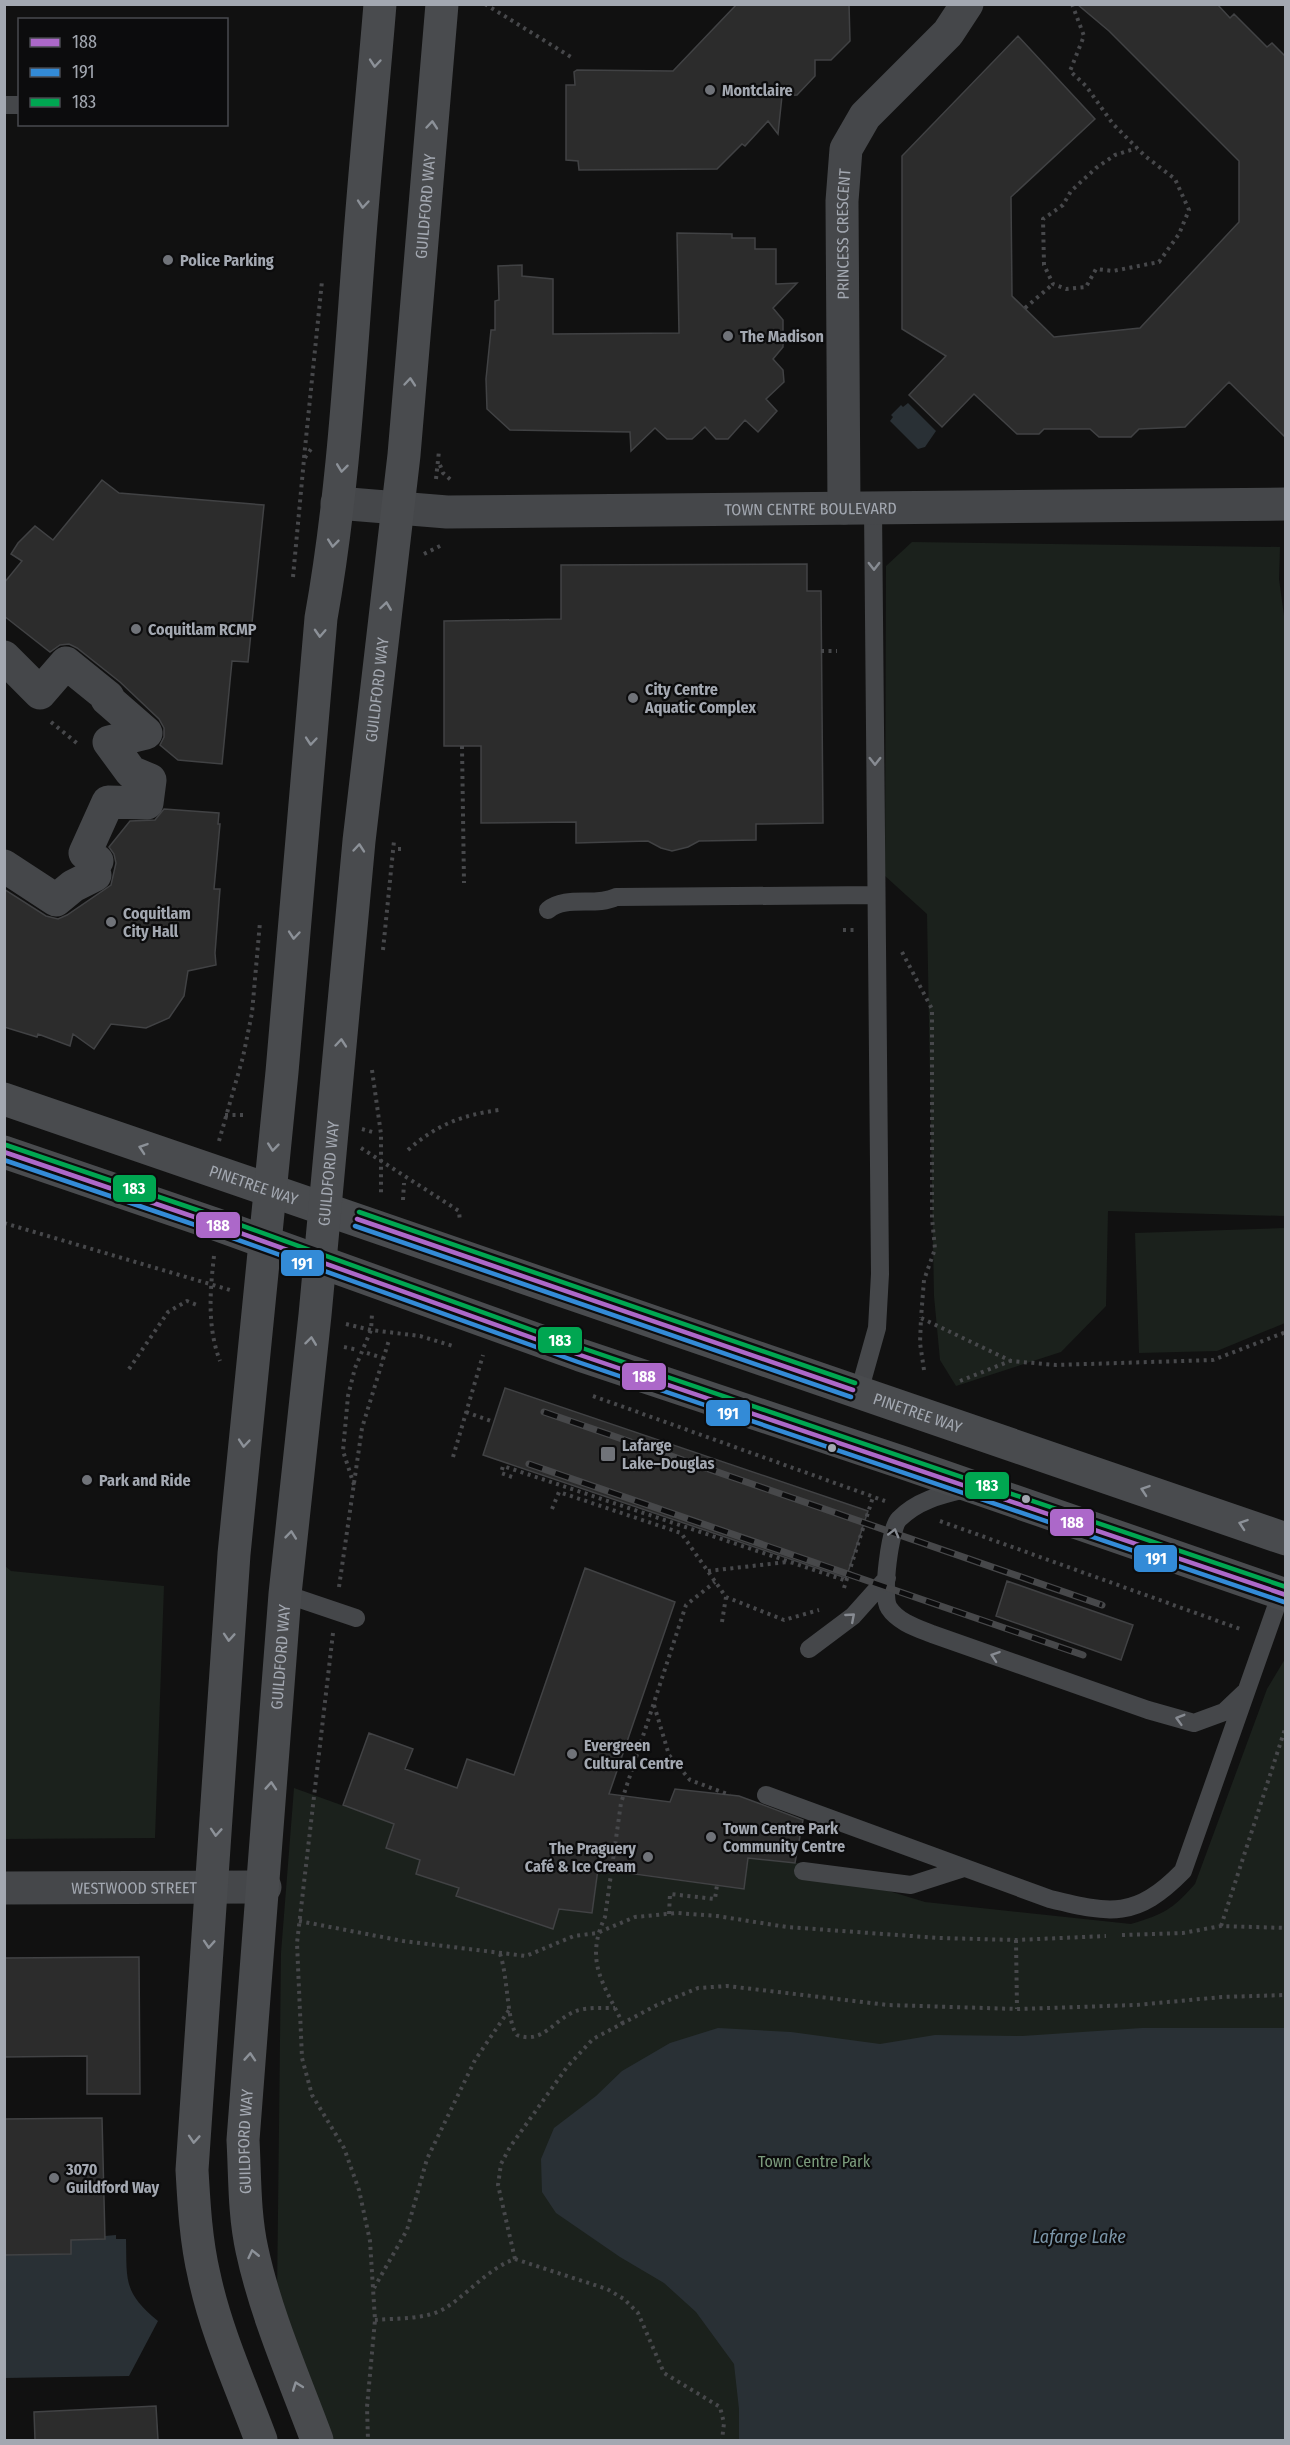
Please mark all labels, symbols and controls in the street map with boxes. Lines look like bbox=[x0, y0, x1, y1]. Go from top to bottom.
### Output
legend bbox=[18, 18, 228, 126]
text: 188 bbox=[72, 31, 97, 53]
one-way arrow bbox=[369, 58, 382, 67]
text: 191 bbox=[72, 61, 94, 83]
place label: Montclaire bbox=[722, 81, 793, 100]
marker: Montclaire bbox=[703, 83, 717, 97]
text: 183 bbox=[72, 91, 96, 113]
one-way arrow bbox=[425, 120, 438, 130]
street label: GUILDFORD WAY bbox=[412, 153, 439, 260]
street label: PRINCESS CRESCENT bbox=[833, 167, 855, 300]
one-way arrow bbox=[357, 200, 370, 209]
place label: Police Parking bbox=[180, 251, 274, 270]
marker: Police Parking bbox=[161, 253, 175, 267]
place label: The Madison bbox=[740, 327, 824, 346]
marker: The Madison bbox=[721, 329, 735, 343]
one-way arrow bbox=[403, 378, 416, 387]
one-way arrow bbox=[336, 464, 348, 473]
street label: TOWN CENTRE BOULEVARD bbox=[724, 499, 897, 519]
one-way arrow bbox=[327, 539, 339, 548]
one-way arrow bbox=[868, 562, 880, 571]
one-way arrow bbox=[380, 601, 392, 610]
place label: Coquitlam RCMP bbox=[148, 620, 257, 639]
marker: Coquitlam RCMP bbox=[129, 622, 143, 636]
one-way arrow bbox=[313, 628, 326, 637]
street label: GUILDFORD WAY bbox=[362, 636, 393, 743]
place label: City Centre Aquatic Complex bbox=[644, 680, 756, 717]
marker: City Centre Aquatic Complex bbox=[626, 691, 640, 705]
one-way arrow bbox=[305, 736, 318, 746]
one-way arrow bbox=[869, 757, 881, 766]
one-way arrow bbox=[352, 844, 365, 853]
place label: Coquitlam City Hall bbox=[123, 904, 191, 941]
marker: Coquitlam City Hall bbox=[104, 915, 118, 929]
one-way arrow bbox=[287, 931, 300, 940]
one-way arrow bbox=[334, 1038, 347, 1047]
street label: GUILDFORD WAY bbox=[314, 1120, 343, 1227]
one-way arrow bbox=[138, 1142, 149, 1155]
one-way arrow bbox=[267, 1142, 280, 1152]
street label: PINETREE WAY bbox=[207, 1161, 300, 1209]
line badge: 183 bbox=[112, 1174, 157, 1203]
text: 183 bbox=[123, 1179, 146, 1198]
line badge: 188 bbox=[195, 1211, 241, 1239]
text: 188 bbox=[206, 1216, 230, 1235]
line badge: 191 bbox=[280, 1249, 325, 1277]
text: 191 bbox=[291, 1254, 313, 1273]
line badge: 183 bbox=[537, 1326, 583, 1354]
text: 183 bbox=[549, 1331, 572, 1350]
one-way arrow bbox=[304, 1337, 317, 1346]
line badge: 188 bbox=[621, 1362, 667, 1391]
text: 188 bbox=[632, 1367, 656, 1386]
street label: PINETREE WAY bbox=[871, 1389, 964, 1437]
line badge: 191 bbox=[705, 1399, 751, 1427]
text: 191 bbox=[717, 1404, 739, 1423]
place label: Lafarge Lake–Douglas bbox=[622, 1436, 714, 1473]
one-way arrow bbox=[238, 1438, 251, 1447]
unlabelled marker bbox=[826, 1442, 838, 1454]
marker: Lafarge Lake–Douglas bbox=[599, 1445, 617, 1463]
place label: Park and Ride bbox=[99, 1471, 191, 1490]
line badge: 183 bbox=[964, 1471, 1010, 1500]
marker: Park and Ride bbox=[80, 1473, 94, 1487]
text: 183 bbox=[976, 1476, 999, 1495]
one-way arrow bbox=[1140, 1485, 1151, 1498]
unlabelled marker bbox=[1020, 1493, 1032, 1505]
line badge: 188 bbox=[1049, 1508, 1095, 1537]
text: 188 bbox=[1060, 1513, 1084, 1532]
one-way arrow bbox=[1238, 1519, 1249, 1532]
one-way arrow bbox=[887, 1528, 899, 1539]
one-way arrow bbox=[284, 1531, 297, 1540]
line badge: 191 bbox=[1133, 1544, 1178, 1573]
text: 191 bbox=[1145, 1549, 1167, 1568]
street label: GUILDFORD WAY bbox=[267, 1604, 294, 1710]
one-way arrow bbox=[844, 1613, 854, 1624]
one-way arrow bbox=[222, 1633, 235, 1642]
one-way arrow bbox=[990, 1651, 1001, 1664]
one-way arrow bbox=[1175, 1714, 1186, 1726]
place label: Evergreen Cultural Centre bbox=[584, 1736, 683, 1773]
marker: Evergreen Cultural Centre bbox=[565, 1747, 579, 1761]
one-way arrow bbox=[264, 1782, 277, 1791]
place label: Town Centre Park Community Centre bbox=[723, 1819, 845, 1856]
one-way arrow bbox=[210, 1827, 223, 1836]
marker: Town Centre Park Community Centre bbox=[704, 1830, 718, 1844]
place label: The Praguery Café & Ice Cream bbox=[525, 1839, 636, 1876]
marker: The Praguery Café & Ice Cream bbox=[641, 1850, 655, 1864]
street label: WESTWOOD STREET bbox=[71, 1878, 197, 1898]
one-way arrow bbox=[203, 1940, 216, 1949]
one-way arrow bbox=[243, 2052, 256, 2061]
street label: GUILDFORD WAY bbox=[234, 2088, 257, 2195]
one-way arrow bbox=[188, 2134, 201, 2143]
park label: Town Centre Park bbox=[758, 2152, 871, 2171]
place label: 3070 Guildford Way bbox=[65, 2160, 160, 2197]
marker: 3070 Guildford Way bbox=[47, 2171, 61, 2185]
water label: Lafarge Lake bbox=[1032, 2226, 1126, 2248]
one-way arrow bbox=[248, 2249, 261, 2259]
one-way arrow bbox=[291, 2381, 304, 2392]

